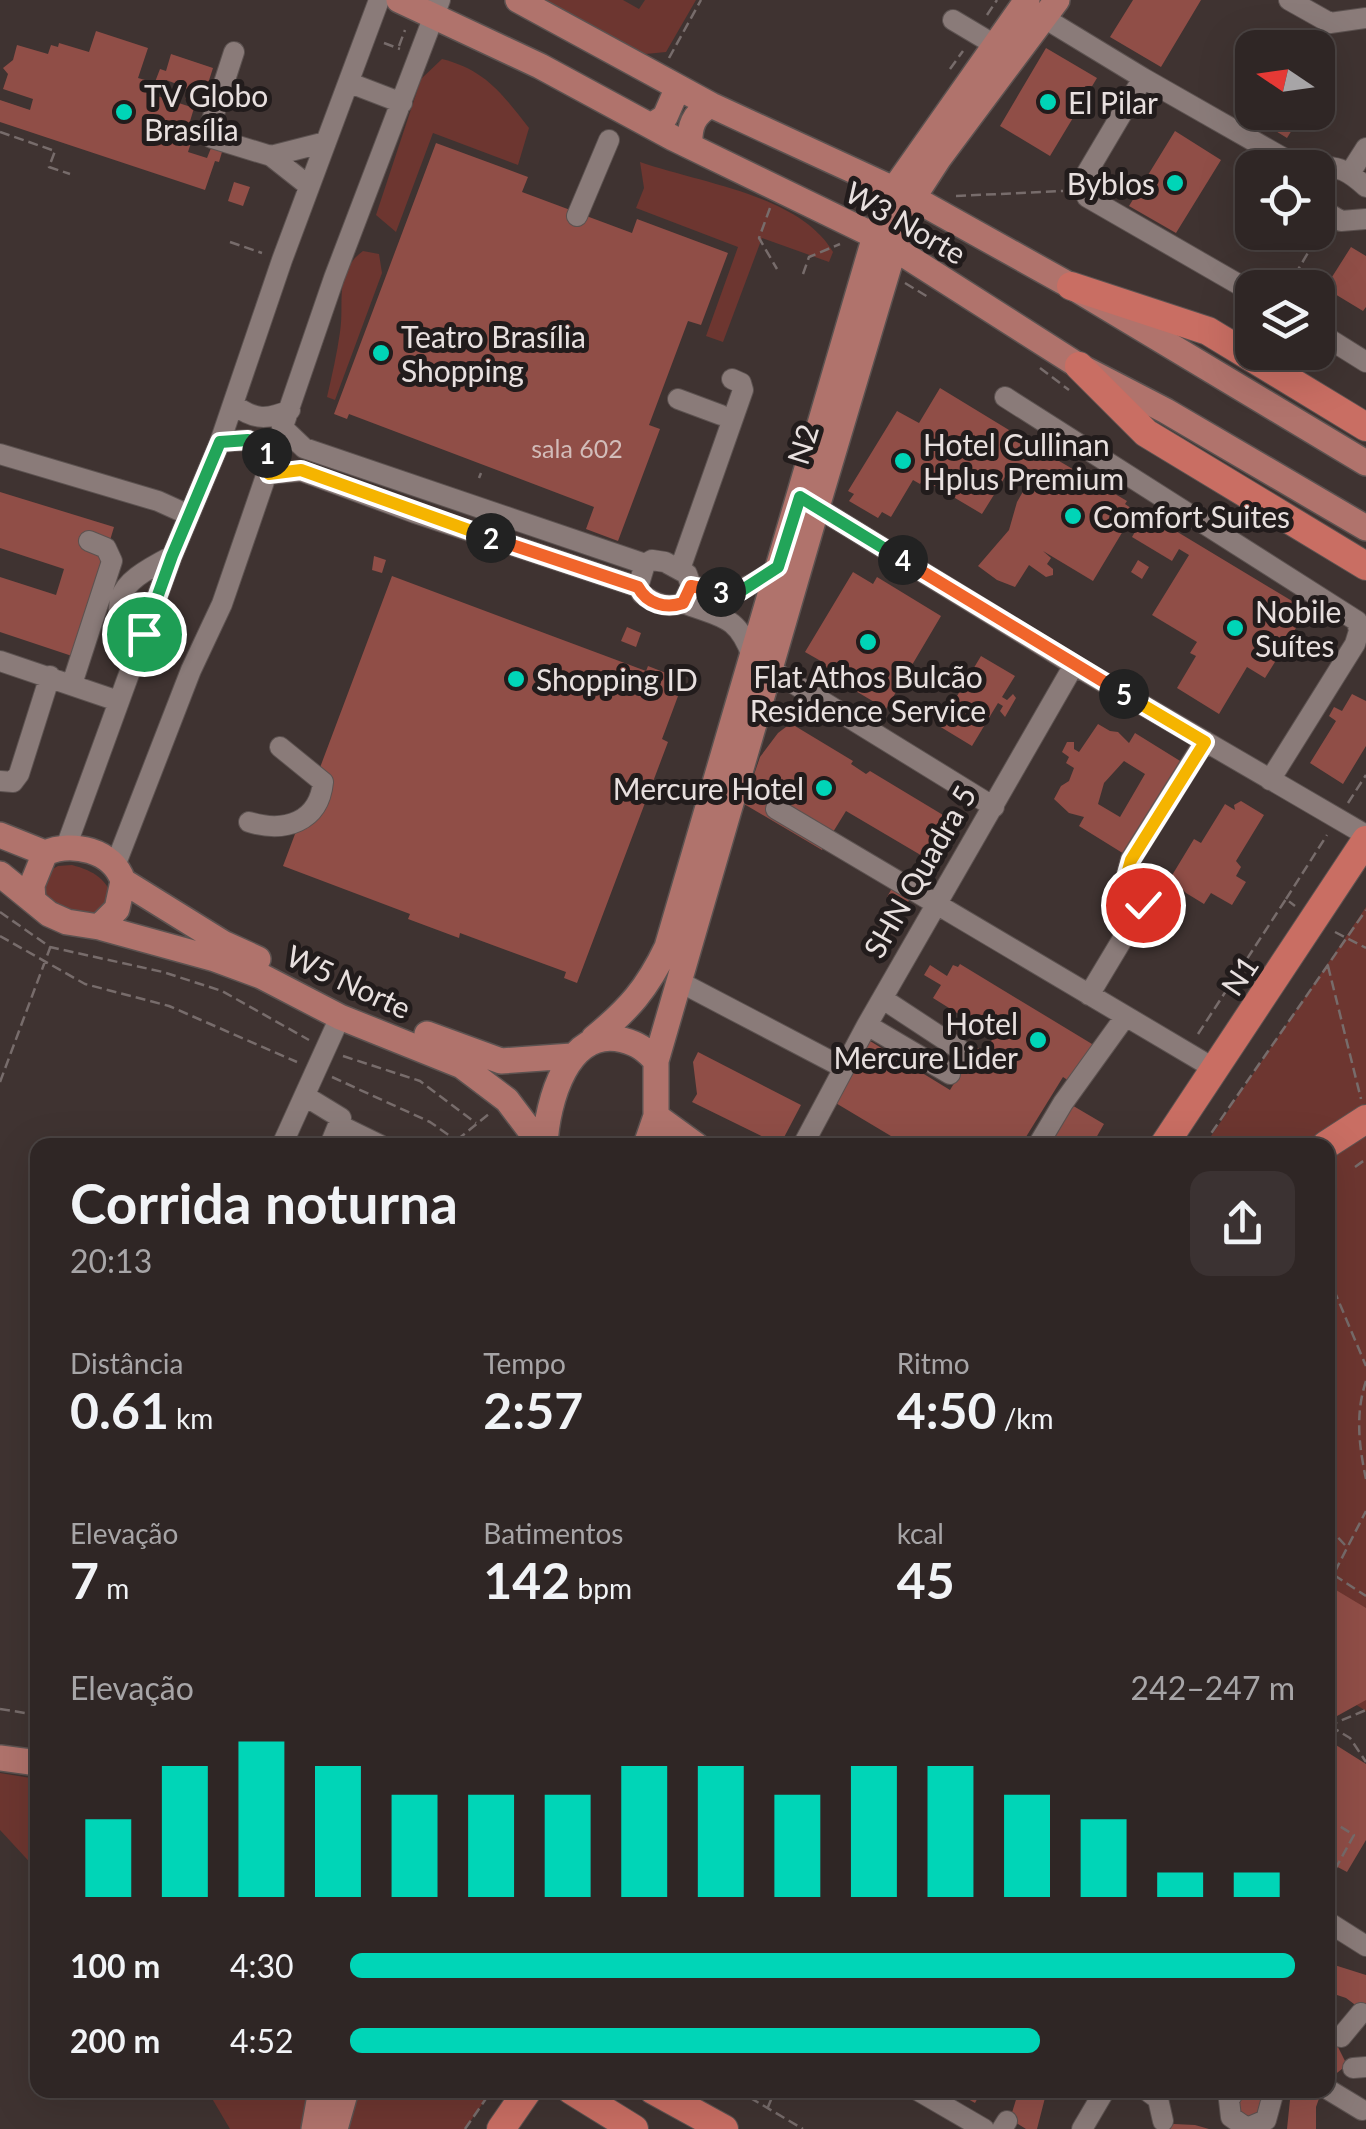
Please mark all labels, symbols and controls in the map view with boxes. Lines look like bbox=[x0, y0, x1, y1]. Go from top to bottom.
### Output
north arrow bbox=[1235, 30, 1335, 130]
map controls bbox=[1235, 30, 1335, 370]
place label: TV Globo Brasília bbox=[144, 77, 268, 147]
place label: El Pilar bbox=[1068, 84, 1158, 120]
marker: El Pilar bbox=[1037, 91, 1059, 113]
marker: TV Globo Brasília bbox=[113, 101, 135, 123]
button: locate bbox=[1235, 150, 1335, 250]
place label: Byblos bbox=[1067, 165, 1155, 201]
marker: Byblos bbox=[1164, 172, 1186, 194]
street label: W3 Norte bbox=[839, 173, 973, 271]
button: layers bbox=[1235, 270, 1335, 370]
place label: Teatro Brasília Shopping bbox=[401, 318, 586, 388]
marker: Teatro Brasília Shopping bbox=[370, 342, 392, 364]
street label: N2 bbox=[779, 419, 825, 469]
place label: Hotel Cullinan Hplus Premium bbox=[923, 426, 1124, 496]
pin: 1 bbox=[242, 428, 292, 478]
house number: sala 602 bbox=[531, 433, 623, 463]
text: 1 bbox=[259, 436, 275, 470]
marker: Hotel Cullinan Hplus Premium bbox=[892, 450, 914, 472]
place label: Comfort Suites bbox=[1093, 498, 1290, 534]
marker: Comfort Suites bbox=[1062, 505, 1084, 527]
pin: 2 bbox=[466, 513, 516, 563]
text: 2 bbox=[483, 521, 499, 555]
pin: 4 bbox=[878, 535, 928, 585]
text: 4 bbox=[895, 543, 911, 577]
pin: 3 bbox=[696, 567, 746, 617]
text: 3 bbox=[713, 575, 729, 609]
pin bbox=[102, 592, 187, 677]
place label: Nobile Suítes bbox=[1255, 593, 1341, 663]
icon: arrive bbox=[117, 607, 172, 662]
marker: Nobile Suítes bbox=[1224, 617, 1246, 639]
marker: Flat Athos Bulcão Residence Service bbox=[857, 631, 879, 653]
place label: Flat Athos Bulcão Residence Service bbox=[750, 658, 986, 728]
place label: Shopping ID bbox=[536, 661, 698, 697]
marker: Shopping ID bbox=[505, 668, 527, 690]
pin: 5 bbox=[1099, 669, 1149, 719]
text: 5 bbox=[1116, 677, 1132, 711]
place label: Mercure Hotel bbox=[613, 770, 804, 806]
marker: Mercure Hotel bbox=[813, 777, 835, 799]
street label: SHN Quadra 5 bbox=[855, 779, 983, 963]
pin bbox=[1101, 863, 1186, 948]
icon: check bbox=[1116, 878, 1171, 933]
street label: W5 Norte bbox=[281, 937, 417, 1025]
street label: N1 bbox=[1213, 948, 1265, 1002]
place label: Hotel Mercure Lider bbox=[833, 1005, 1018, 1075]
marker: Hotel Mercure Lider bbox=[1027, 1029, 1049, 1051]
text: Corrida noturna bbox=[70, 1170, 458, 1236]
button: share bbox=[1190, 1171, 1295, 1276]
text: 20:13 bbox=[70, 1241, 152, 1280]
text: Distância bbox=[70, 1346, 183, 1380]
text: Tempo bbox=[483, 1346, 566, 1380]
text: Ritmo bbox=[897, 1346, 970, 1380]
text: 0.61 bbox=[70, 1380, 169, 1440]
text: 2:57 bbox=[483, 1380, 583, 1440]
text: 4:50 bbox=[897, 1380, 997, 1440]
text: km bbox=[169, 1401, 213, 1435]
text: /km bbox=[997, 1401, 1054, 1435]
text: Elevação bbox=[70, 1516, 178, 1550]
text: Batimentos bbox=[483, 1516, 623, 1550]
text: kcal bbox=[897, 1516, 944, 1550]
text: 7 bbox=[70, 1550, 99, 1610]
text: 142 bbox=[483, 1550, 570, 1610]
text: 45 bbox=[897, 1550, 955, 1610]
text: m bbox=[99, 1571, 129, 1605]
text: bpm bbox=[570, 1571, 632, 1605]
text: Elevação bbox=[70, 1668, 194, 1707]
text: 242–247 m bbox=[1131, 1668, 1295, 1707]
text: 100 m bbox=[70, 1946, 160, 1985]
text: 4:30 bbox=[230, 1946, 294, 1985]
text: 200 m bbox=[70, 2021, 160, 2060]
text: 4:52 bbox=[230, 2021, 294, 2060]

